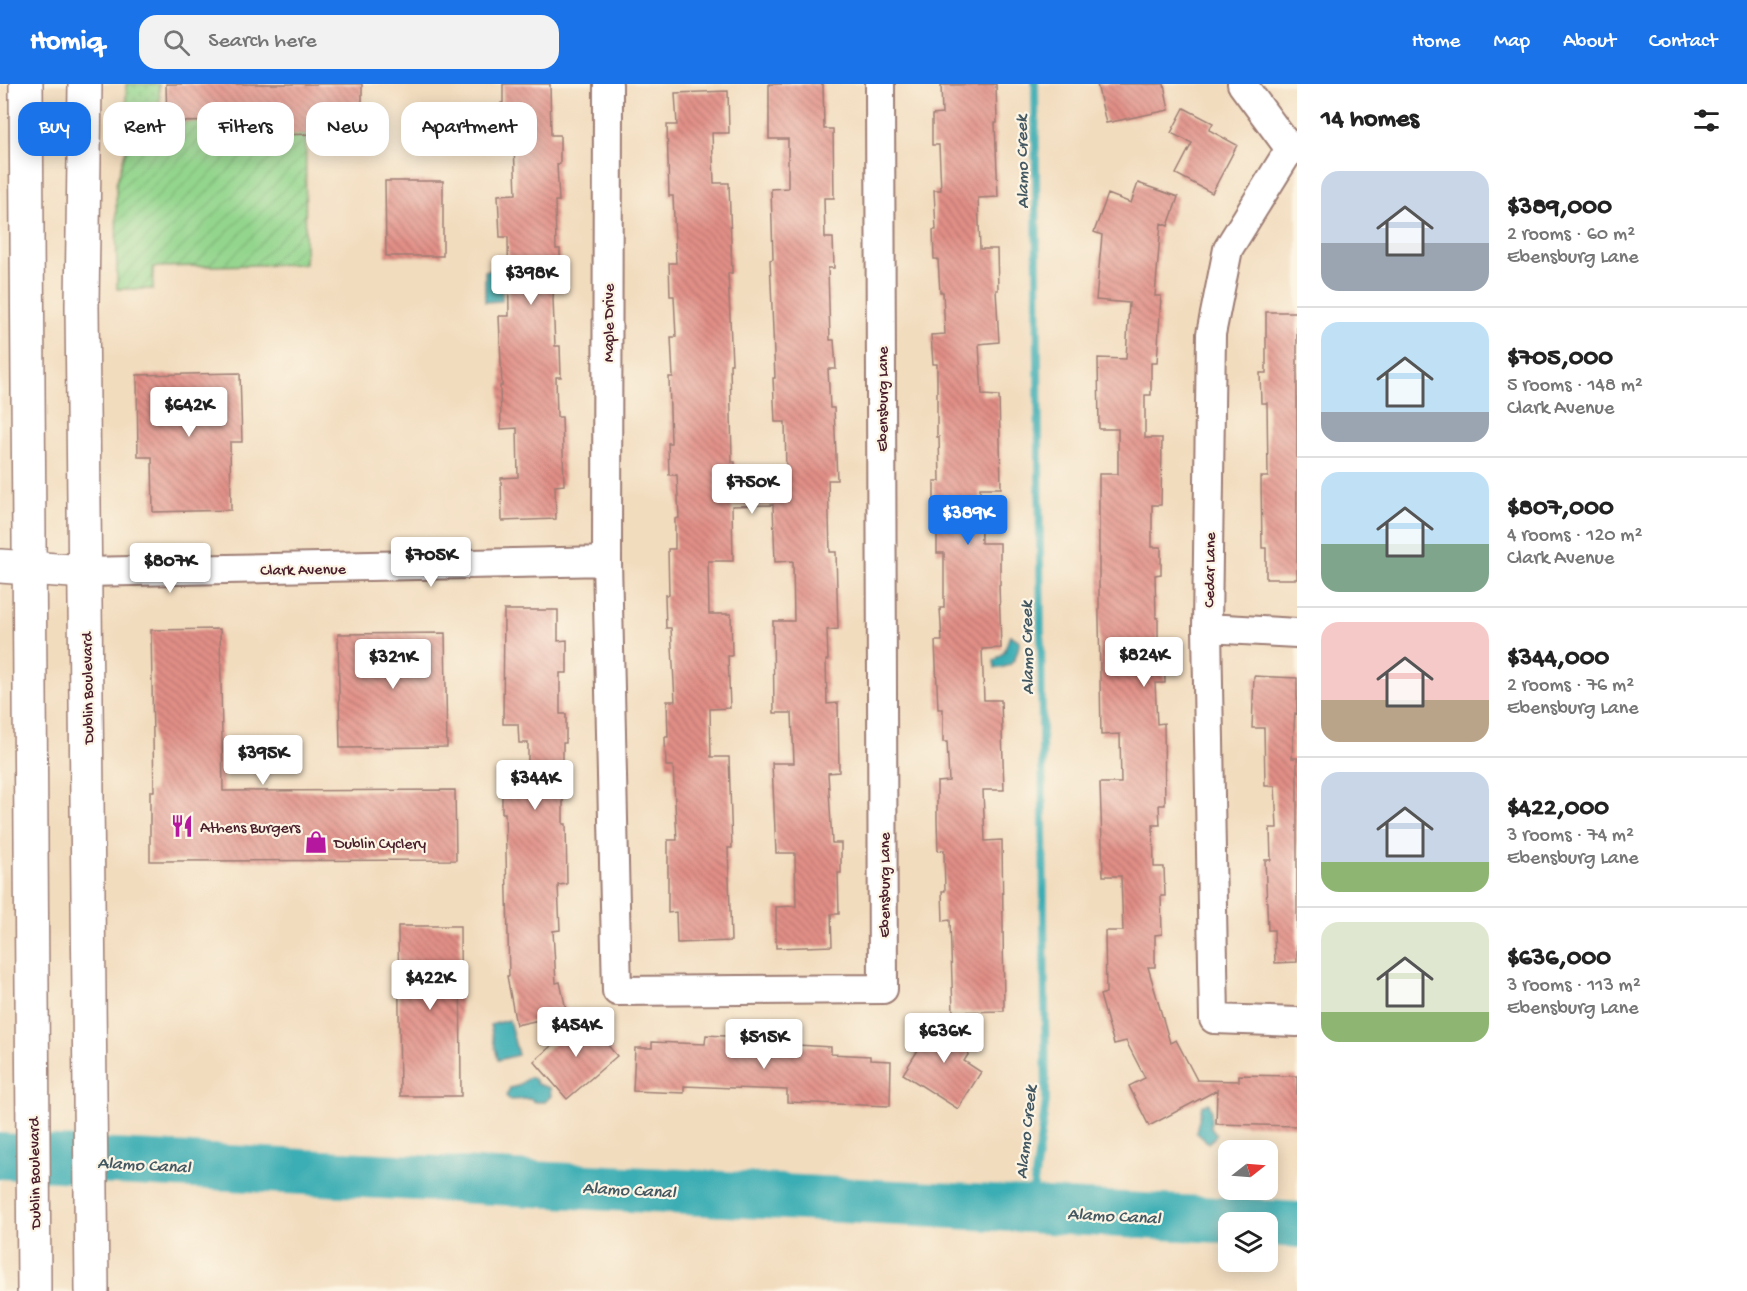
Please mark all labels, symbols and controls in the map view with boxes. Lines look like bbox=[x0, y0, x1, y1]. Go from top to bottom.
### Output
search box bbox=[139, 15, 559, 69]
text: Homiq bbox=[30, 26, 103, 59]
icon: search bbox=[160, 26, 193, 59]
text: Search here bbox=[208, 29, 317, 55]
text: Home bbox=[1412, 30, 1460, 55]
text: Map bbox=[1493, 30, 1530, 55]
text: About bbox=[1563, 30, 1616, 55]
text: Contact bbox=[1649, 30, 1717, 55]
chip: Buy bbox=[18, 102, 91, 156]
chip: Rent bbox=[103, 102, 185, 156]
chip: Filters bbox=[197, 102, 294, 156]
chip: New bbox=[306, 102, 389, 156]
chip: Apartment bbox=[401, 102, 537, 156]
icon: filters bbox=[1690, 104, 1723, 137]
text: 14 homes bbox=[1321, 105, 1419, 136]
water label: Alamo Creek bbox=[1012, 113, 1035, 209]
text: $389,000 bbox=[1507, 193, 1612, 224]
icon: home bbox=[1369, 195, 1441, 267]
text: 2 rooms · 60 m² bbox=[1507, 224, 1635, 247]
text: Ebensburg Lane bbox=[1507, 247, 1639, 270]
pin: $398K bbox=[489, 255, 573, 306]
text: $398K bbox=[505, 263, 557, 286]
street label: Maple Drive bbox=[601, 283, 620, 362]
text: $705,000 bbox=[1507, 344, 1613, 375]
street label: Ebensburg Lane bbox=[875, 346, 894, 452]
icon: home bbox=[1369, 346, 1441, 418]
text: 5 rooms · 148 m² bbox=[1507, 375, 1643, 398]
pin: $642K bbox=[147, 387, 231, 438]
text: $642K bbox=[164, 395, 214, 418]
text: Clark Avenue bbox=[1507, 398, 1614, 421]
pin: $750K bbox=[710, 464, 794, 515]
text: $750K bbox=[726, 472, 778, 495]
text: $807,000 bbox=[1507, 494, 1614, 525]
pin: $389K bbox=[926, 495, 1010, 546]
icon: home bbox=[1369, 496, 1441, 568]
text: $389K bbox=[942, 503, 994, 526]
text: 4 rooms · 120 m² bbox=[1507, 525, 1642, 548]
street label: Cedar Lane bbox=[1201, 532, 1222, 608]
pin: $705K bbox=[389, 537, 473, 588]
pin: $807K bbox=[128, 543, 212, 594]
text: $705K bbox=[405, 545, 457, 568]
text: Clark Avenue bbox=[1507, 548, 1614, 571]
text: $807K bbox=[144, 551, 196, 574]
street label: Clark Avenue bbox=[260, 561, 347, 582]
water label: Alamo Creek bbox=[1017, 599, 1040, 695]
street label: Dublin Boulevard bbox=[79, 630, 100, 745]
pin: $824K bbox=[1102, 637, 1186, 688]
pin: $321K bbox=[351, 639, 435, 690]
text: $344,000 bbox=[1507, 644, 1609, 675]
text: $824K bbox=[1119, 645, 1169, 668]
icon: home bbox=[1369, 646, 1441, 718]
text: $321K bbox=[369, 647, 417, 670]
text: 2 rooms · 76 m² bbox=[1507, 675, 1634, 698]
text: Ebensburg Lane bbox=[1507, 698, 1639, 721]
pin: $395K bbox=[221, 735, 305, 786]
text: $395K bbox=[238, 743, 288, 766]
pin: $344K bbox=[493, 760, 577, 811]
text: $344K bbox=[510, 768, 560, 791]
text: $422,000 bbox=[1507, 794, 1609, 825]
icon: home bbox=[1369, 796, 1441, 868]
restaurant icon: Athens Burgers bbox=[169, 813, 195, 839]
place label: Athens Burgers bbox=[200, 820, 301, 839]
text: 3 rooms · 74 m² bbox=[1507, 825, 1634, 848]
shop icon: Dublin Cyclery bbox=[303, 829, 329, 855]
street label: Ebensburg Lane bbox=[877, 832, 896, 938]
place label: Dublin Cyclery bbox=[333, 836, 426, 855]
text: Ebensburg Lane bbox=[1507, 848, 1639, 871]
text: $636,000 bbox=[1507, 944, 1611, 975]
icon: home bbox=[1369, 946, 1441, 1018]
pin: $422K bbox=[388, 960, 472, 1011]
text: $422K bbox=[405, 968, 455, 991]
text: 3 rooms · 113 m² bbox=[1507, 975, 1641, 998]
text: Ebensburg Lane bbox=[1507, 998, 1639, 1021]
pin: $454K bbox=[534, 1007, 618, 1058]
pin: $636K bbox=[902, 1013, 986, 1064]
text: $454K bbox=[551, 1015, 601, 1038]
pin: $515K bbox=[722, 1019, 806, 1070]
text: $636K bbox=[919, 1021, 969, 1044]
text: $515K bbox=[739, 1027, 789, 1050]
water label: Alamo Creek bbox=[1012, 1083, 1043, 1180]
street label: Dublin Boulevard bbox=[26, 1115, 47, 1230]
north arrow bbox=[1218, 1140, 1278, 1200]
map controls bbox=[1218, 1140, 1278, 1272]
water label: Alamo Canal bbox=[97, 1154, 192, 1179]
water label: Alamo Canal bbox=[582, 1179, 677, 1204]
water label: Alamo Canal bbox=[1067, 1205, 1162, 1230]
button: layers bbox=[1218, 1212, 1278, 1272]

